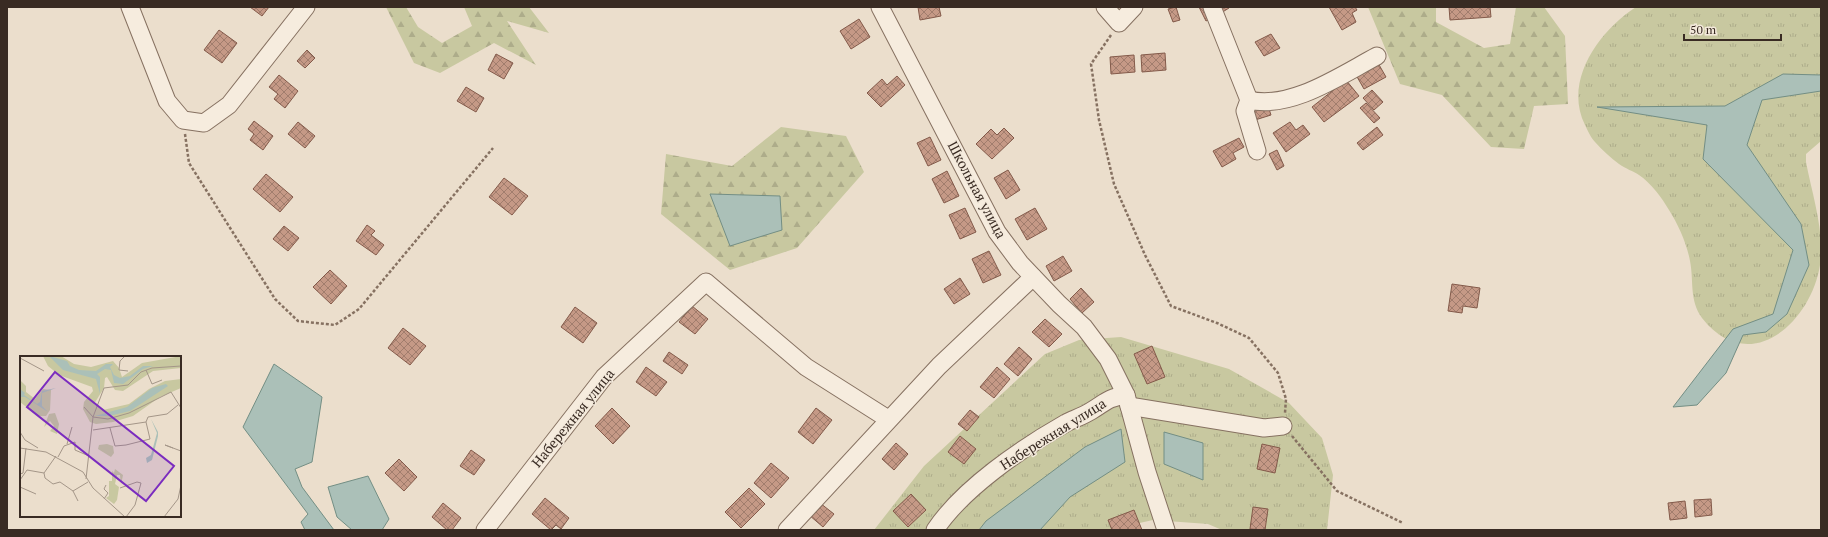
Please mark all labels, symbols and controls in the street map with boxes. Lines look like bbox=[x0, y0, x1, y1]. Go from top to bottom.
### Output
scale bar bbox=[1684, 16, 1781, 42]
text: 50 m bbox=[1690, 22, 1717, 37]
street label: Школьная улица bbox=[944, 138, 1011, 242]
inset map bbox=[20, 356, 181, 517]
street label: Набережная улица bbox=[527, 364, 618, 471]
street label: Набережная улица bbox=[996, 393, 1109, 474]

